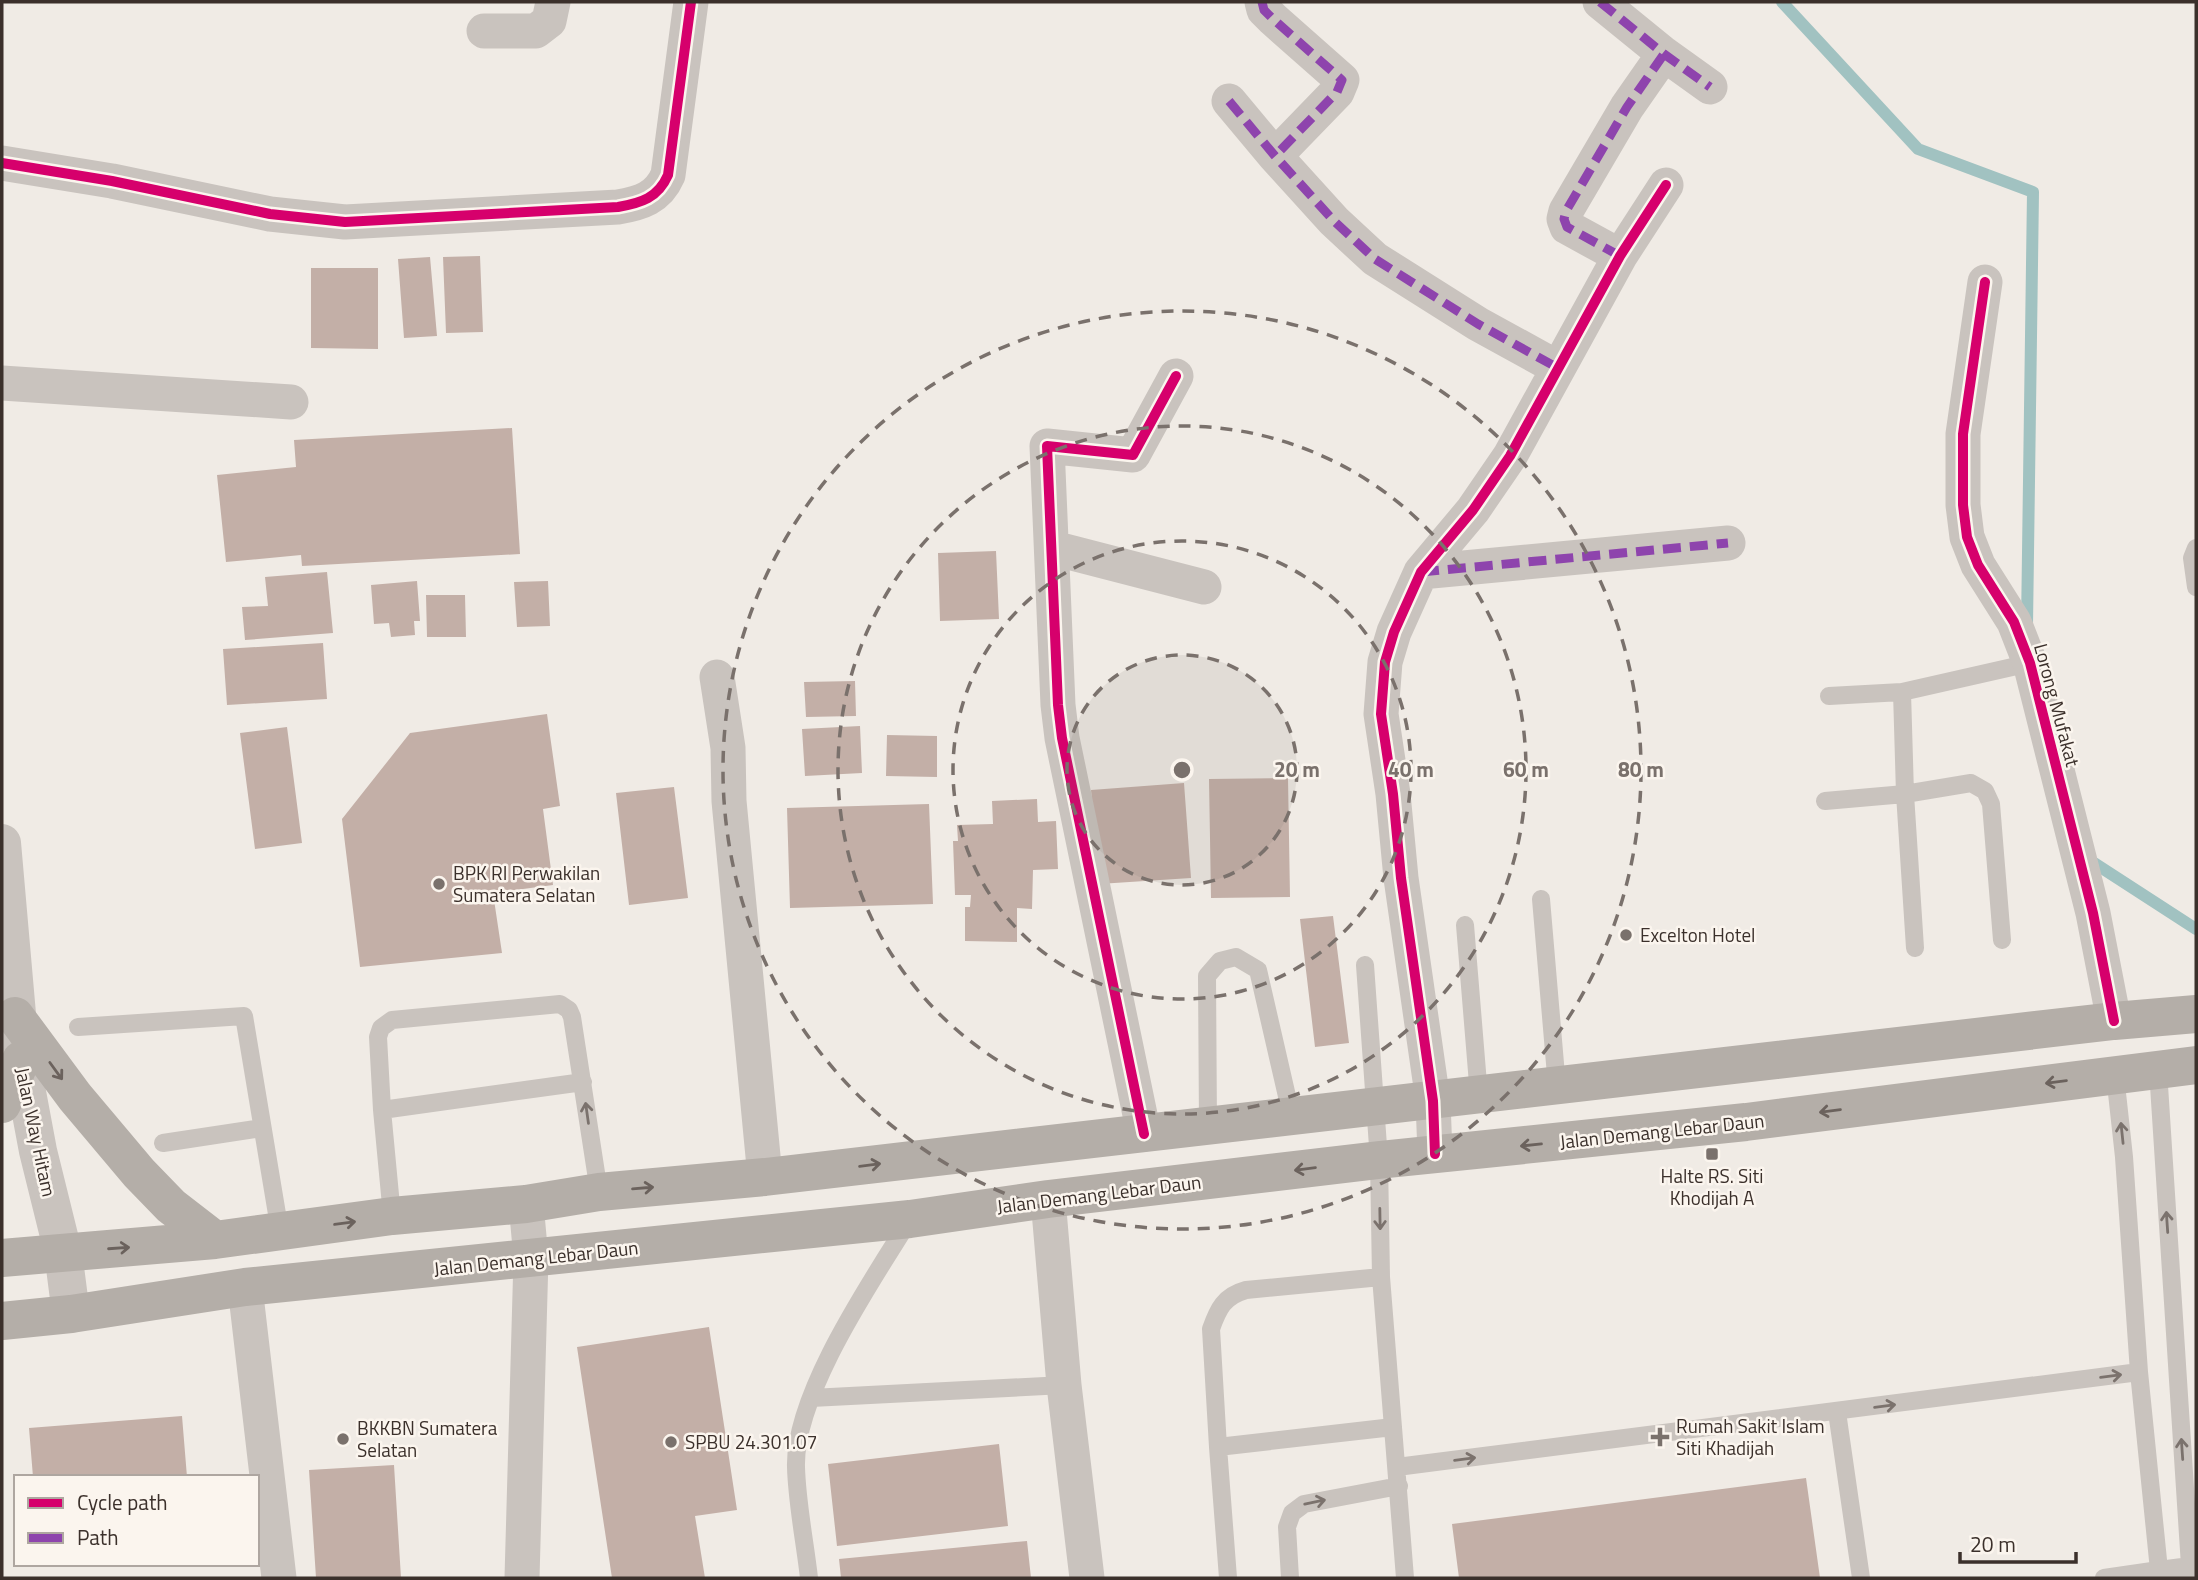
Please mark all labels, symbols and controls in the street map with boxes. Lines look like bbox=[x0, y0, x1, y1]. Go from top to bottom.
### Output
street label: Lorong Mufakat bbox=[2027, 640, 2088, 770]
text: 20 m bbox=[1274, 753, 1320, 785]
text: 40 m bbox=[1388, 753, 1434, 785]
text: 60 m bbox=[1503, 753, 1549, 785]
text: 80 m bbox=[1618, 753, 1664, 785]
centre of rings bbox=[1170, 758, 1194, 782]
place label: BPK RI Perwakilan Sumatera Selatan bbox=[453, 858, 600, 909]
marker: BPK RI Perwakilan Sumatera Selatan bbox=[431, 876, 447, 892]
place label: Excelton Hotel bbox=[1640, 920, 1755, 949]
marker: Excelton Hotel bbox=[1618, 927, 1634, 943]
one-way arrow bbox=[49, 1061, 63, 1080]
street label: Jalan Way Hitam bbox=[9, 1064, 64, 1199]
one-way arrow bbox=[2045, 1076, 2067, 1089]
one-way arrow bbox=[581, 1102, 594, 1125]
street label: Jalan Demang Lebar Daun bbox=[1558, 1105, 1766, 1156]
one-way arrow bbox=[1819, 1105, 1842, 1118]
one-way arrow bbox=[2115, 1123, 2128, 1145]
one-way arrow bbox=[1520, 1138, 1543, 1151]
marker: Halte RS. Siti Khodijah A bbox=[1704, 1146, 1720, 1162]
one-way arrow bbox=[858, 1158, 881, 1171]
place label: Halte RS. Siti Khodijah A bbox=[1661, 1161, 1763, 1212]
one-way arrow bbox=[1294, 1162, 1316, 1175]
street label: Jalan Demang Lebar Daun bbox=[995, 1167, 1203, 1220]
one-way arrow bbox=[632, 1181, 654, 1194]
one-way arrow bbox=[1373, 1207, 1386, 1230]
one-way arrow bbox=[2160, 1212, 2173, 1234]
one-way arrow bbox=[333, 1216, 355, 1229]
street label: Jalan Demang Lebar Daun bbox=[432, 1232, 640, 1283]
one-way arrow bbox=[107, 1241, 129, 1254]
one-way arrow bbox=[2099, 1370, 2122, 1383]
one-way arrow bbox=[1873, 1399, 1896, 1412]
place label: Rumah Sakit Islam Siti Khadijah bbox=[1676, 1411, 1825, 1462]
place label: BKKBN Sumatera Selatan bbox=[357, 1413, 498, 1464]
place label: SPBU 24.301.07 bbox=[685, 1427, 817, 1456]
marker: Rumah Sakit Islam Siti Khadijah bbox=[1650, 1427, 1670, 1447]
marker: BKKBN Sumatera Selatan bbox=[335, 1431, 351, 1447]
marker: SPBU 24.301.07 bbox=[663, 1434, 679, 1450]
one-way arrow bbox=[2175, 1439, 2188, 1461]
one-way arrow bbox=[1453, 1452, 1476, 1465]
legend bbox=[14, 1475, 259, 1566]
text: Cycle path bbox=[77, 1486, 168, 1518]
one-way arrow bbox=[1303, 1494, 1326, 1508]
scale bar bbox=[1960, 1520, 2076, 1564]
text: Path bbox=[77, 1521, 119, 1553]
text: 20 m bbox=[1970, 1528, 2016, 1560]

